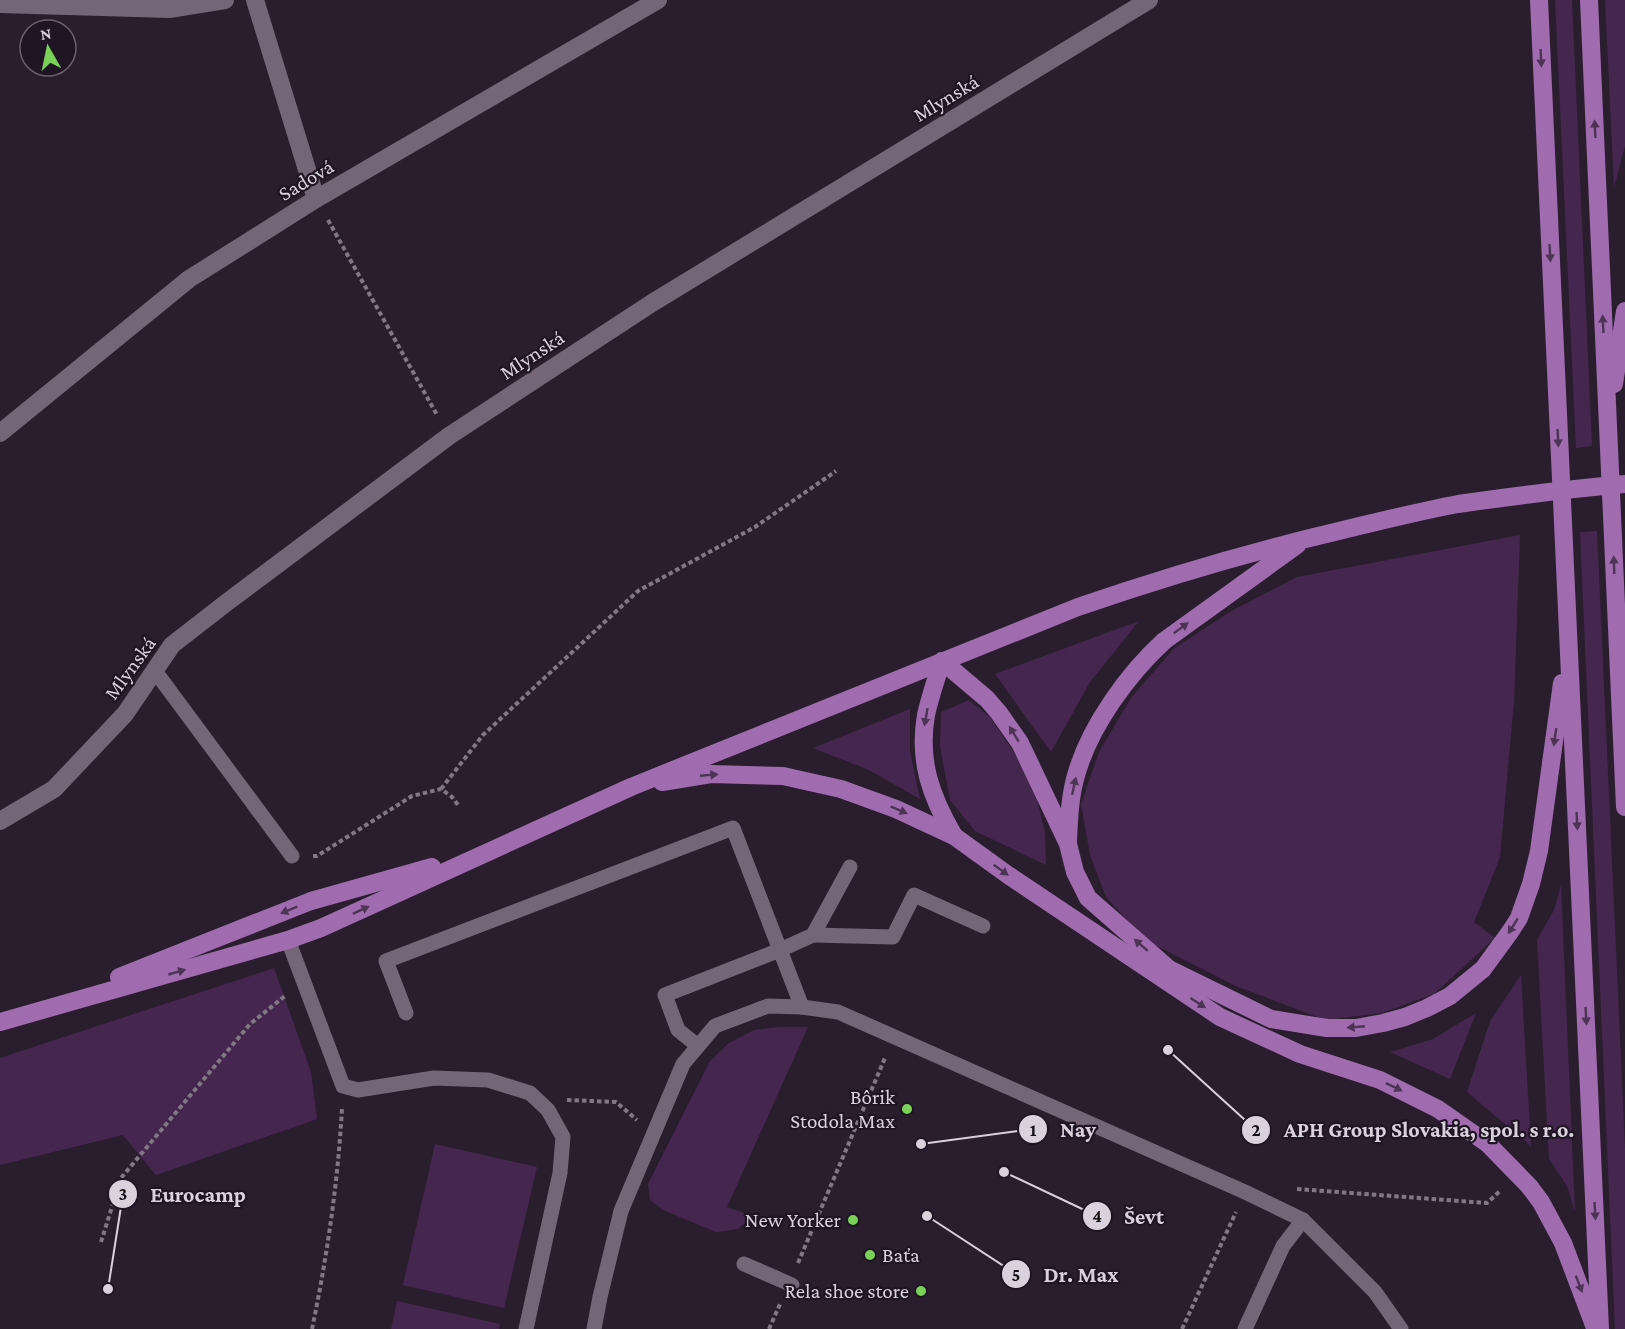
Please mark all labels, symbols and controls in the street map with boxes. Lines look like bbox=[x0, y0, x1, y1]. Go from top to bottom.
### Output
north arrow bbox=[18, 18, 78, 78]
text: N bbox=[39, 24, 53, 43]
one-way arrow bbox=[1537, 49, 1546, 68]
street label: Mlynská bbox=[909, 69, 983, 127]
one-way arrow bbox=[1590, 120, 1599, 139]
street label: Sadová bbox=[274, 154, 338, 206]
one-way arrow bbox=[1545, 244, 1554, 263]
one-way arrow bbox=[1599, 315, 1608, 334]
street label: Mlynská bbox=[495, 325, 569, 385]
one-way arrow bbox=[1554, 428, 1563, 447]
one-way arrow bbox=[1609, 555, 1618, 574]
one-way arrow bbox=[1174, 622, 1189, 634]
street label: Mlynská bbox=[99, 632, 161, 704]
one-way arrow bbox=[921, 708, 930, 727]
one-way arrow bbox=[1009, 726, 1020, 743]
one-way arrow bbox=[1550, 727, 1559, 746]
one-way arrow bbox=[700, 770, 719, 780]
one-way arrow bbox=[1070, 776, 1079, 795]
one-way arrow bbox=[890, 805, 908, 815]
one-way arrow bbox=[1572, 812, 1581, 831]
one-way arrow bbox=[994, 864, 1009, 876]
one-way arrow bbox=[353, 905, 370, 914]
one-way arrow bbox=[280, 906, 298, 915]
one-way arrow bbox=[1508, 918, 1519, 934]
one-way arrow bbox=[1133, 938, 1149, 951]
one-way arrow bbox=[168, 966, 186, 976]
one-way arrow bbox=[1190, 997, 1206, 1008]
one-way arrow bbox=[1581, 1007, 1590, 1026]
one-way arrow bbox=[1347, 1022, 1366, 1032]
one-way arrow bbox=[1386, 1083, 1403, 1092]
place label: Bôrik Stodola Max bbox=[790, 1085, 895, 1133]
marker: Bôrik Stodola Max bbox=[900, 1102, 914, 1116]
callout: Nay bbox=[1018, 1109, 1108, 1149]
callout: APH Group Slovakia, spol. s r.o. bbox=[1241, 1110, 1586, 1150]
text: Nay bbox=[1060, 1117, 1096, 1142]
text: APH Group Slovakia, spol. s r.o. bbox=[1283, 1117, 1574, 1142]
text: 1 bbox=[1030, 1120, 1037, 1140]
text: 2 bbox=[1251, 1120, 1261, 1140]
callout: Eurocamp bbox=[108, 1174, 258, 1214]
text: Eurocamp bbox=[150, 1182, 246, 1207]
text: 3 bbox=[119, 1184, 127, 1204]
callout: Ševt bbox=[1082, 1196, 1176, 1236]
one-way arrow bbox=[1590, 1201, 1599, 1220]
text: Ševt bbox=[1124, 1204, 1165, 1229]
text: 4 bbox=[1092, 1206, 1102, 1226]
place label: New Yorker bbox=[745, 1208, 842, 1232]
marker: New Yorker bbox=[846, 1213, 860, 1227]
place label: Baťa bbox=[882, 1243, 920, 1267]
marker: Baťa bbox=[863, 1248, 877, 1262]
callout: Dr. Max bbox=[1001, 1254, 1130, 1294]
text: Dr. Max bbox=[1044, 1262, 1119, 1287]
text: 5 bbox=[1012, 1265, 1020, 1285]
one-way arrow bbox=[1575, 1275, 1585, 1293]
place label: Rela shoe store bbox=[784, 1279, 909, 1303]
marker: Rela shoe store bbox=[914, 1284, 928, 1298]

